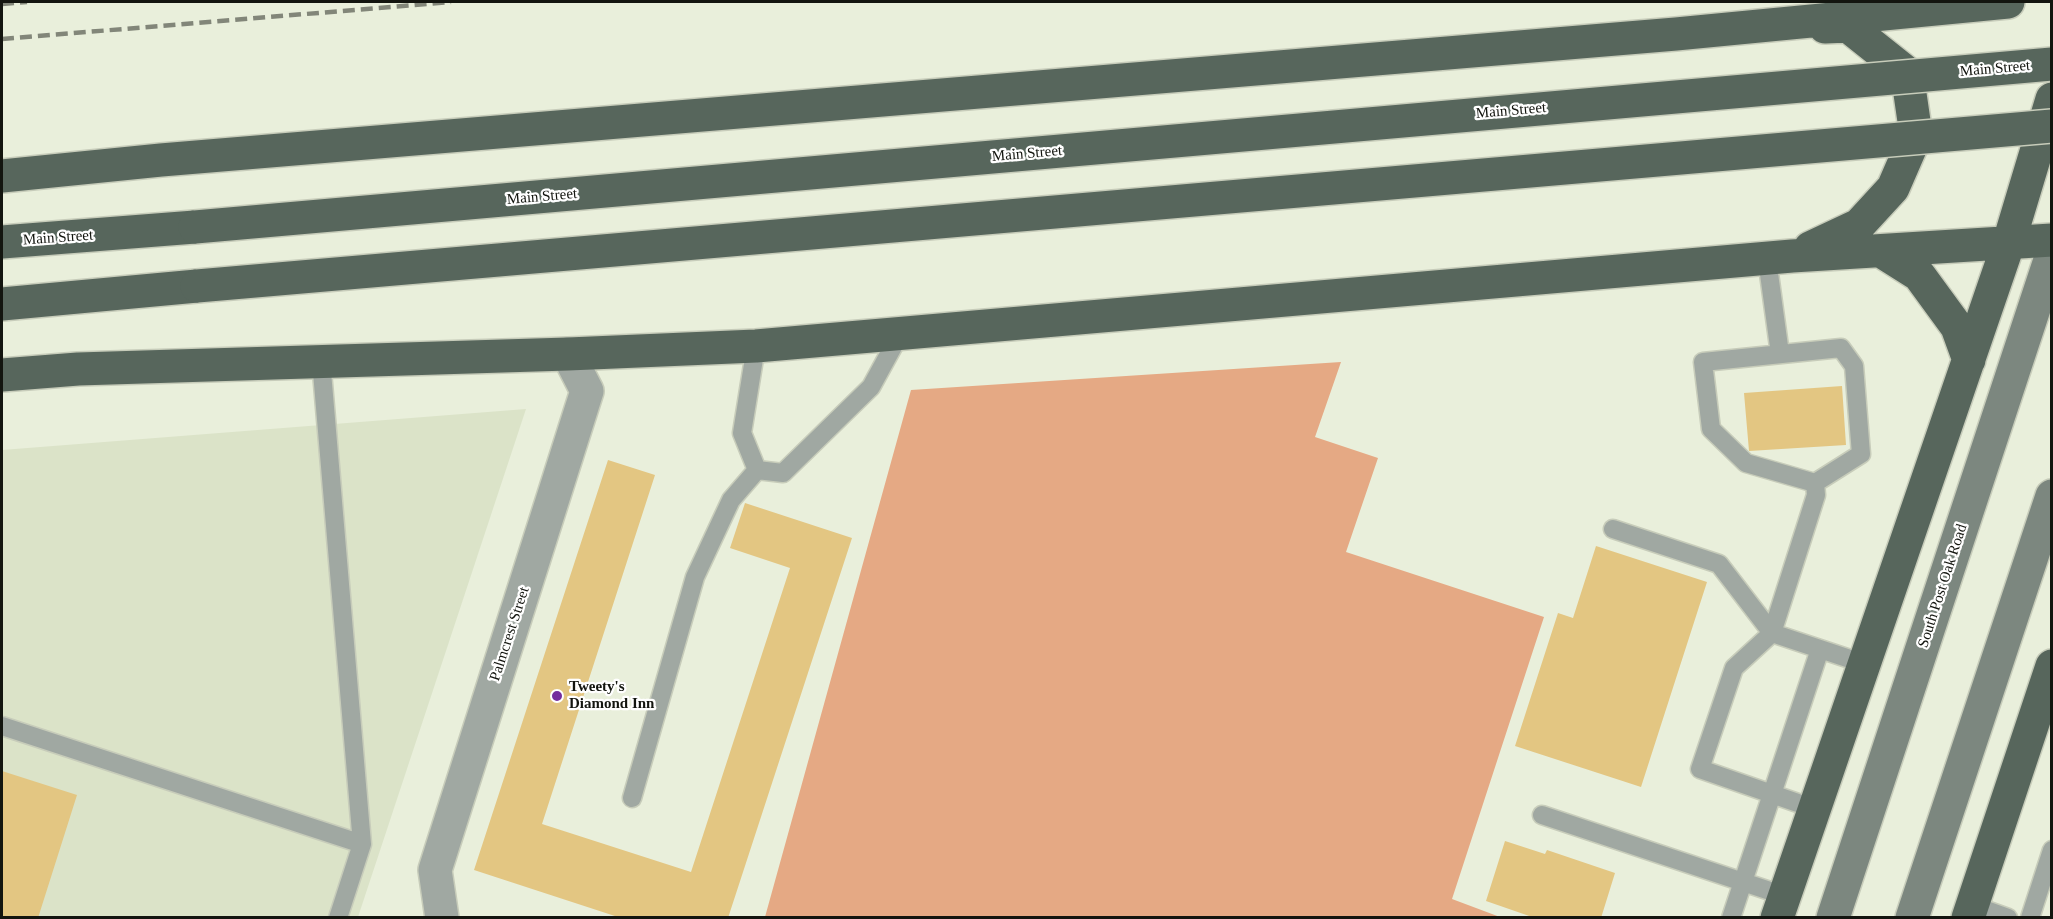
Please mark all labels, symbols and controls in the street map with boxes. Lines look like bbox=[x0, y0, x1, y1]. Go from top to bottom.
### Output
street label: Main Street bbox=[1959, 57, 2031, 81]
street label: Main Street bbox=[1475, 99, 1547, 123]
street label: Main Street bbox=[991, 142, 1063, 166]
street label: Main Street bbox=[506, 185, 578, 209]
street label: Main Street bbox=[22, 227, 94, 249]
street label: South Post Oak Road bbox=[1915, 522, 1971, 650]
street label: Palmcrest Street bbox=[486, 585, 534, 683]
place label: Tweety's Diamond Inn bbox=[569, 678, 654, 713]
marker: Tweety's Diamond Inn bbox=[550, 689, 564, 703]

